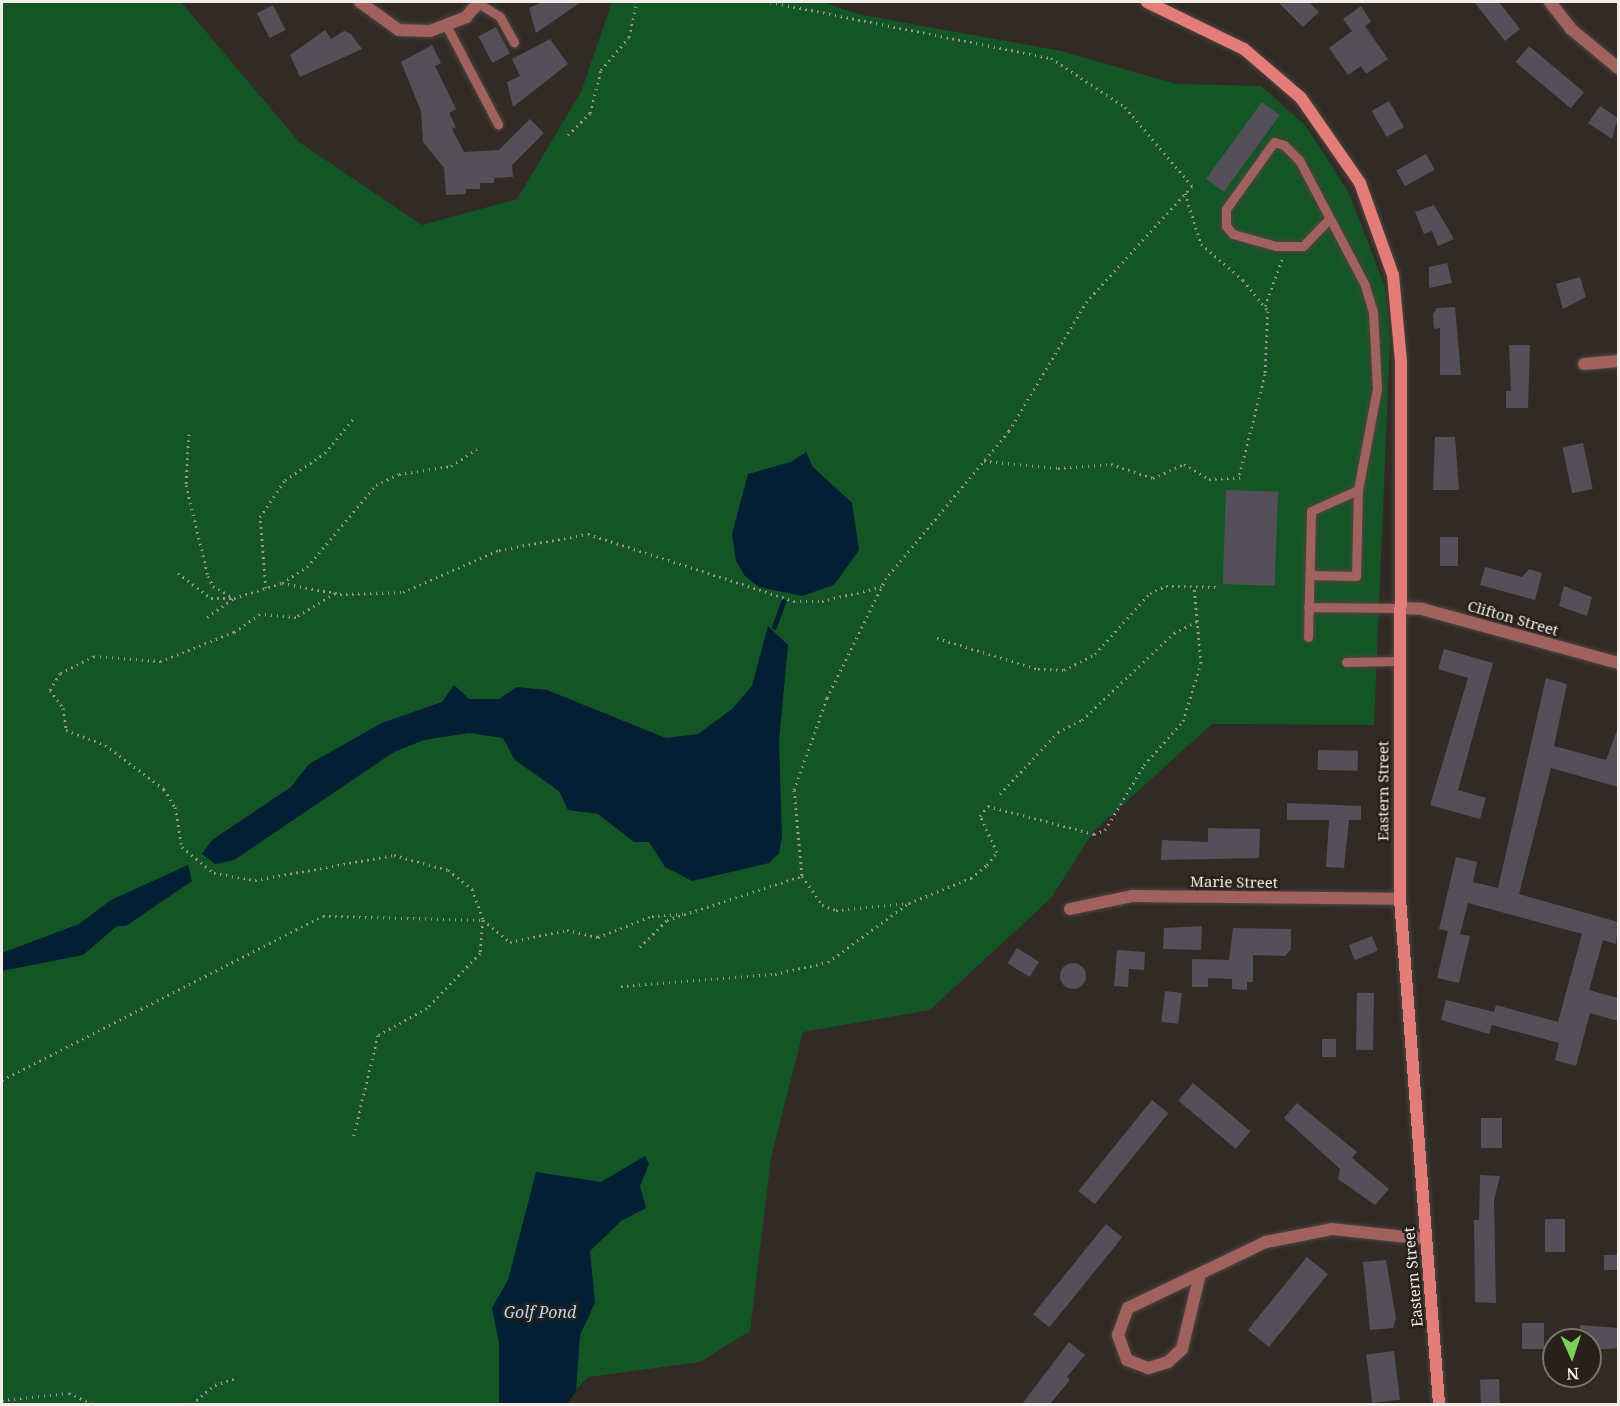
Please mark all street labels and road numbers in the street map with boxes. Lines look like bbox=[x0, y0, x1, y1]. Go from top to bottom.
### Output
street label: Clifton Street bbox=[1466, 596, 1560, 640]
street label: Eastern Street bbox=[1374, 741, 1392, 841]
street label: Marie Street bbox=[1190, 872, 1278, 892]
street label: Eastern Street bbox=[1400, 1226, 1426, 1328]

